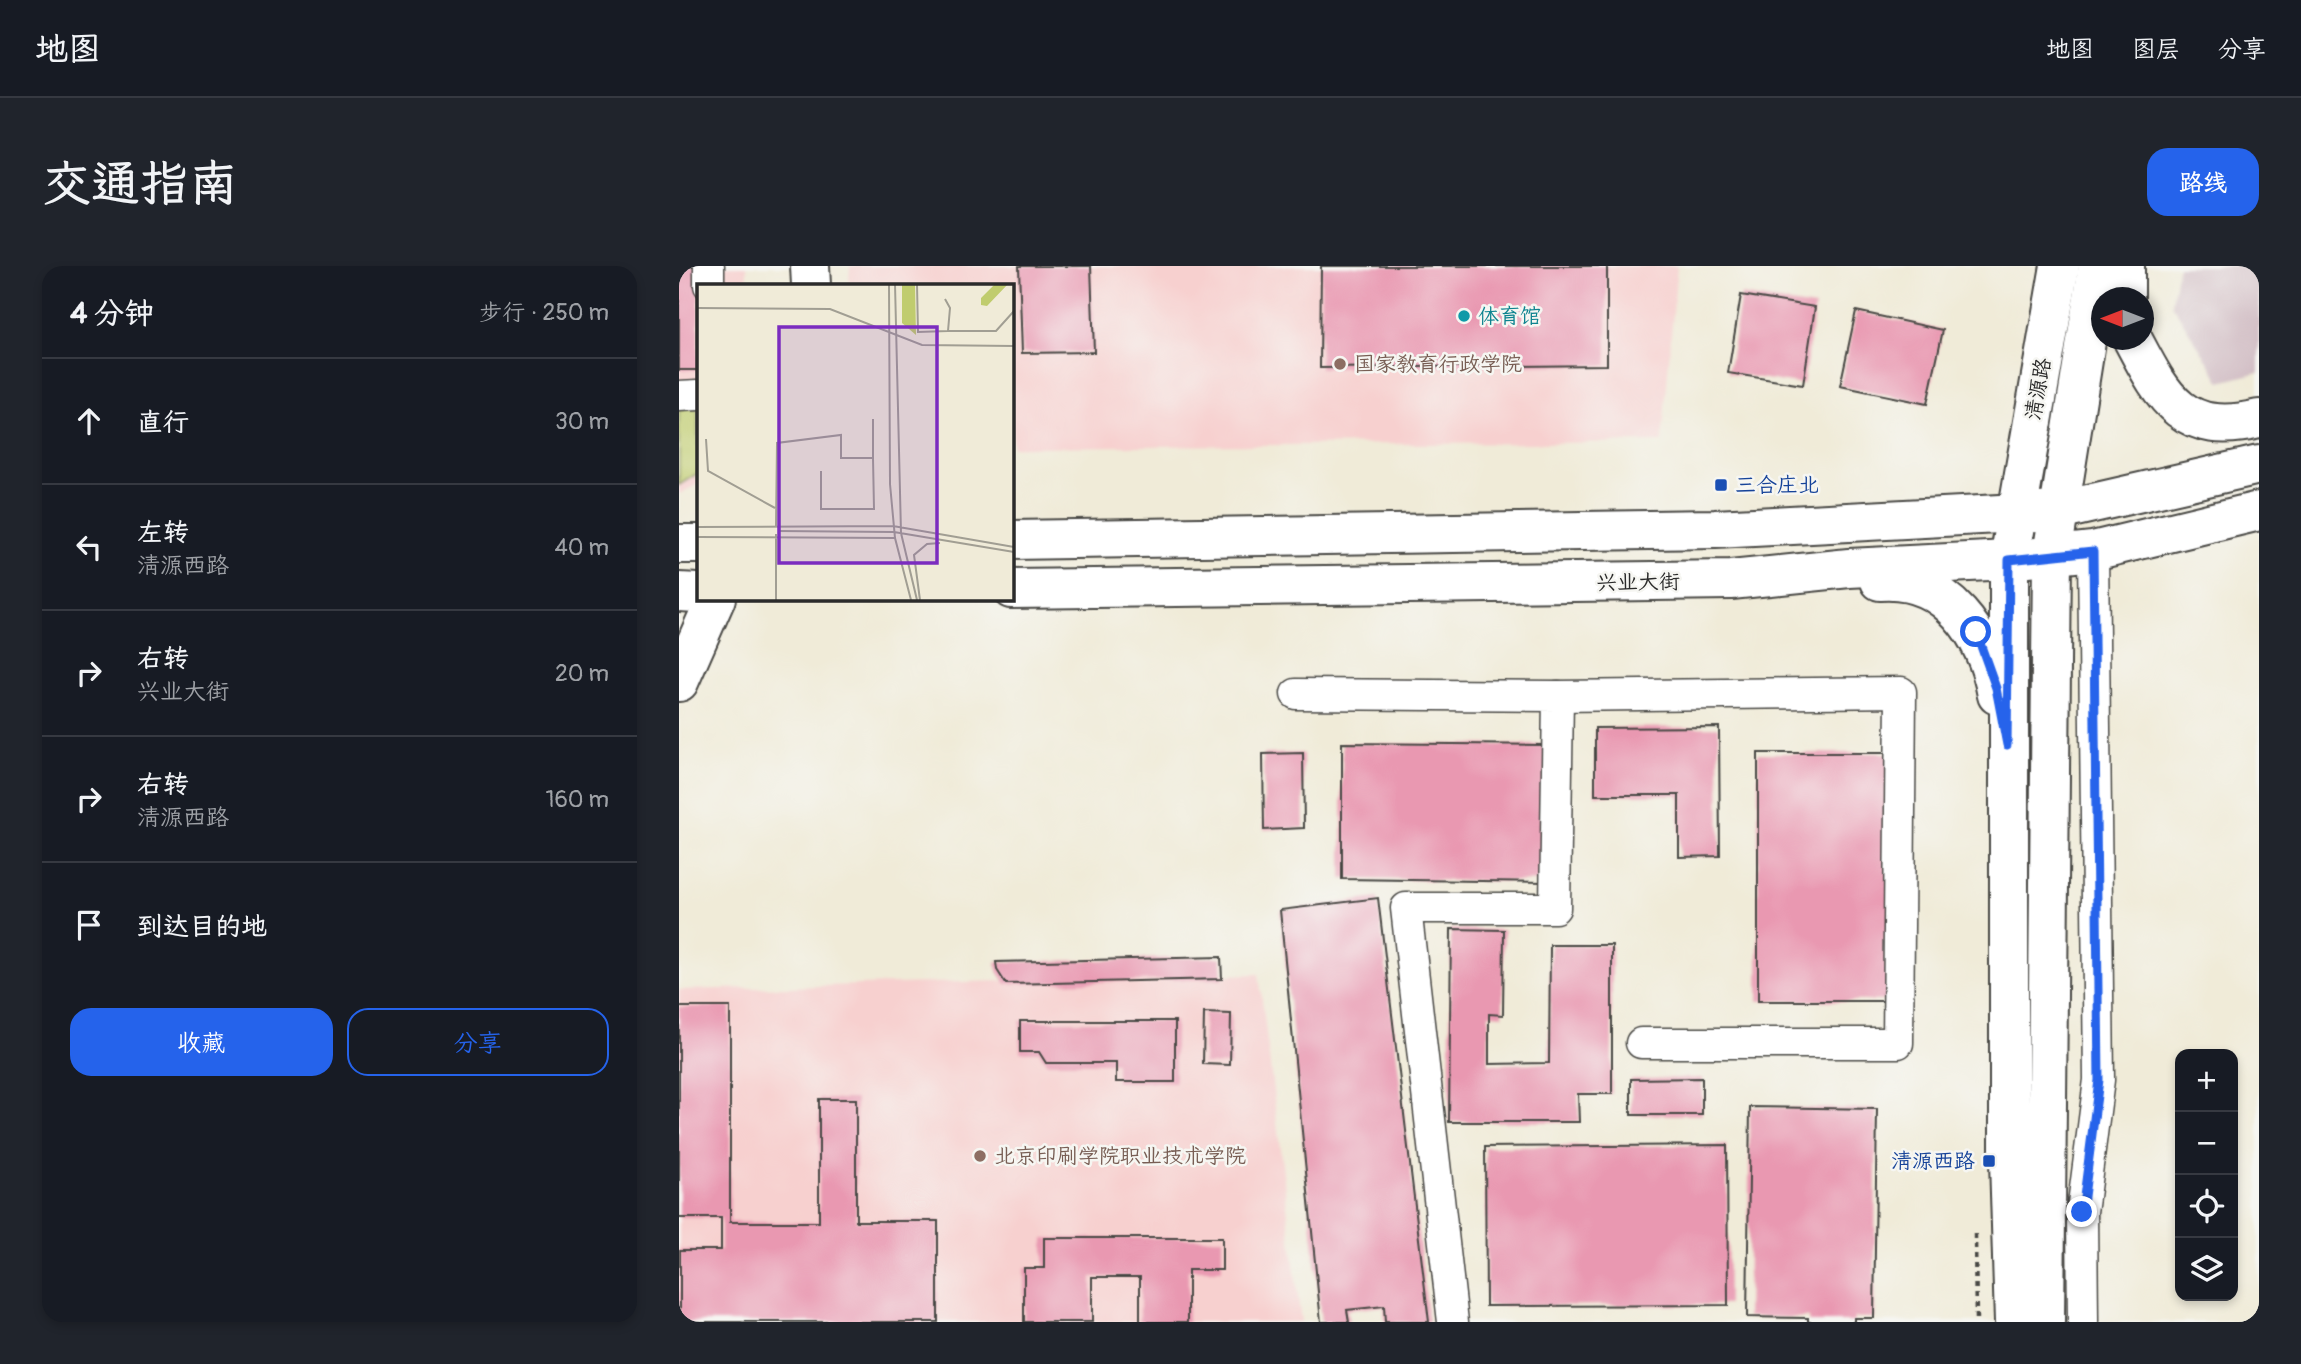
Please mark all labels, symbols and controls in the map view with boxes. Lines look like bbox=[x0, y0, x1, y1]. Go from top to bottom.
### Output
text: 地图 bbox=[35, 29, 101, 70]
text: 地图 bbox=[2046, 35, 2094, 64]
text: 图层 bbox=[2132, 35, 2180, 64]
text: 分享 bbox=[2218, 35, 2266, 64]
button: 路线 bbox=[2147, 148, 2259, 216]
text: 交通指南 bbox=[42, 154, 238, 215]
inset map bbox=[697, 284, 1013, 600]
north arrow bbox=[2091, 287, 2154, 350]
text: 4 分钟 bbox=[70, 295, 154, 332]
text: 步行 · 250 m bbox=[479, 298, 609, 327]
place label: 体育馆 bbox=[1478, 303, 1541, 330]
marker: 体育馆 bbox=[1456, 308, 1472, 324]
place label: 国家教育行政学院 bbox=[1354, 351, 1522, 378]
marker: 国家教育行政学院 bbox=[1332, 356, 1348, 372]
street label: 清源路 bbox=[2020, 356, 2057, 422]
icon: ahead bbox=[70, 402, 108, 440]
text: 直行 bbox=[137, 407, 189, 439]
text: 30 m bbox=[555, 407, 609, 436]
place label: 三合庄北 bbox=[1735, 472, 1819, 499]
marker: 三合庄北 bbox=[1713, 477, 1729, 493]
text: 左转 bbox=[137, 517, 189, 549]
icon: left bbox=[70, 528, 108, 566]
text: 40 m bbox=[555, 533, 609, 562]
text: 清源西路 bbox=[137, 551, 229, 580]
street label: 兴业大街 bbox=[1596, 568, 1680, 597]
route start bbox=[1960, 616, 1991, 647]
text: 右转 bbox=[137, 643, 189, 675]
icon: right bbox=[70, 654, 108, 692]
text: 20 m bbox=[555, 659, 609, 688]
text: 兴业大街 bbox=[137, 677, 229, 706]
text: 右转 bbox=[137, 769, 189, 801]
icon: right bbox=[70, 780, 108, 818]
text: 160 m bbox=[545, 785, 609, 814]
text: 清源西路 bbox=[137, 803, 229, 832]
icon: arrive bbox=[70, 906, 108, 944]
text: 到达目的地 bbox=[137, 911, 267, 943]
button: 收藏 bbox=[70, 1008, 333, 1076]
button: 分享 bbox=[347, 1008, 609, 1076]
map controls bbox=[2175, 1049, 2238, 1301]
button: + bbox=[2175, 1049, 2238, 1112]
button: − bbox=[2175, 1112, 2238, 1175]
place label: 北京印刷学院职业技术学院 bbox=[994, 1143, 1246, 1170]
marker: 北京印刷学院职业技术学院 bbox=[972, 1148, 988, 1164]
place label: 清源西路 bbox=[1891, 1148, 1975, 1175]
marker: 清源西路 bbox=[1981, 1153, 1997, 1169]
button: locate bbox=[2175, 1175, 2238, 1238]
route end bbox=[2066, 1196, 2097, 1227]
button: layers bbox=[2175, 1238, 2238, 1301]

